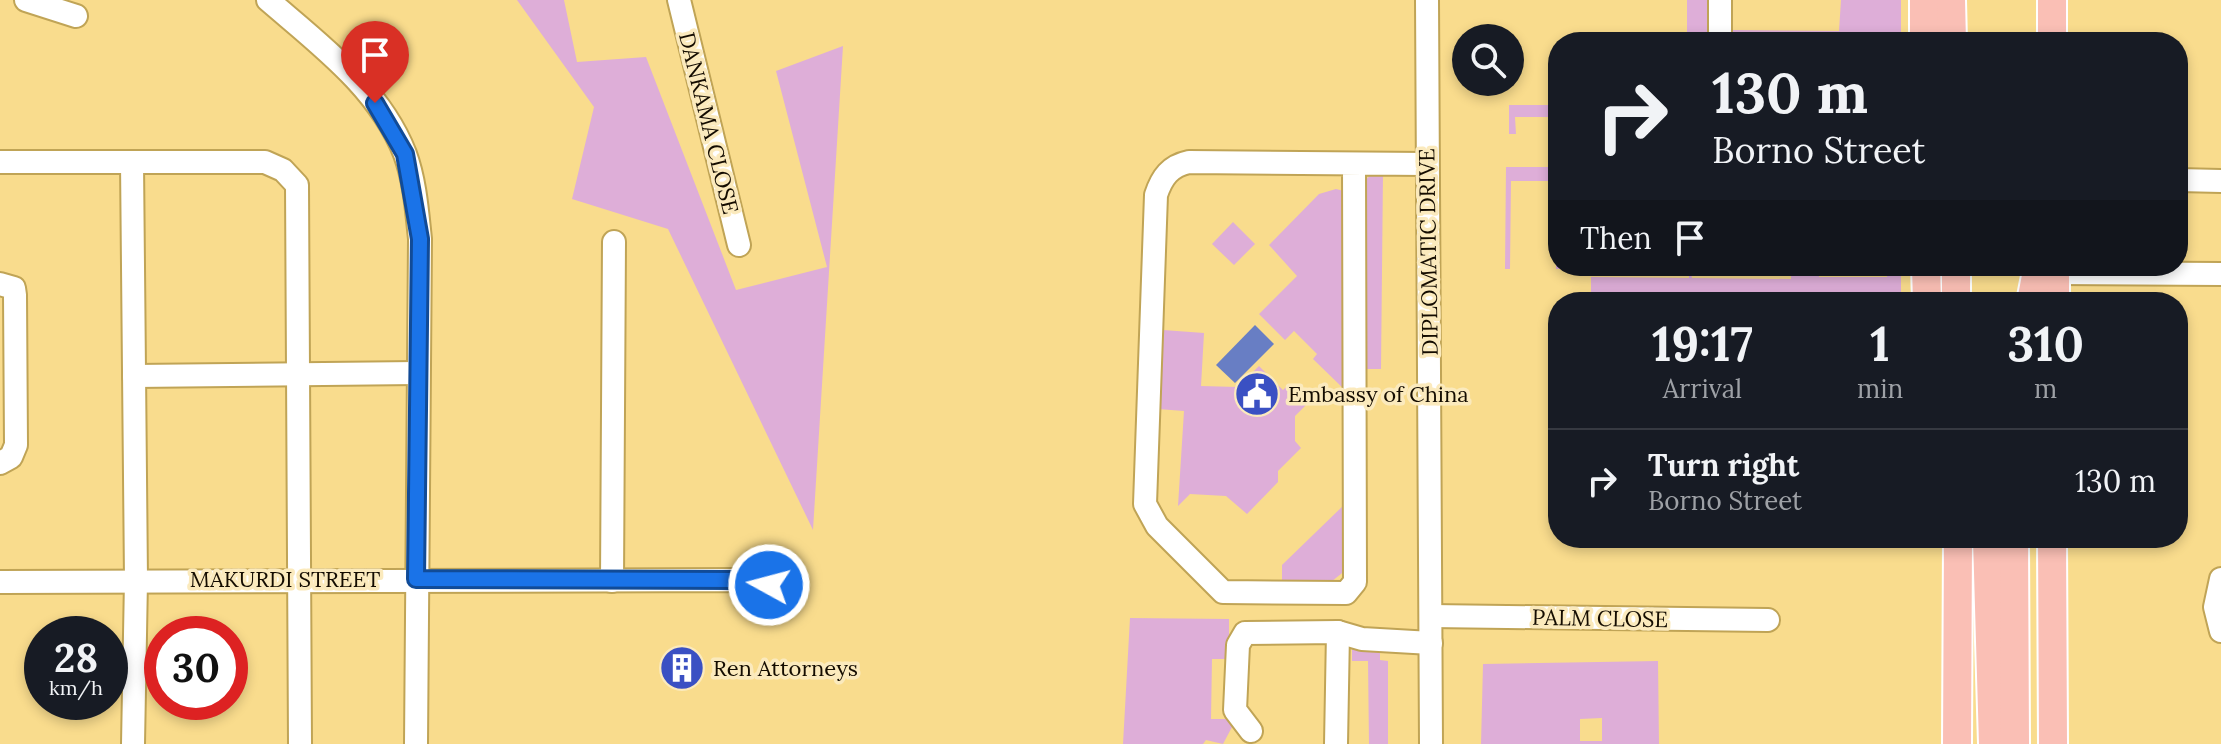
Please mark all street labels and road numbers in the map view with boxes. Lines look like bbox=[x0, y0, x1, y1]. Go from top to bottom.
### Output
street label: DANKAMA CLOSE bbox=[673, 29, 745, 217]
street label: DIPLOMATIC DRIVE bbox=[1412, 148, 1444, 356]
street label: MAKURDI STREET bbox=[190, 565, 380, 593]
street label: PALM CLOSE bbox=[1532, 603, 1668, 633]

